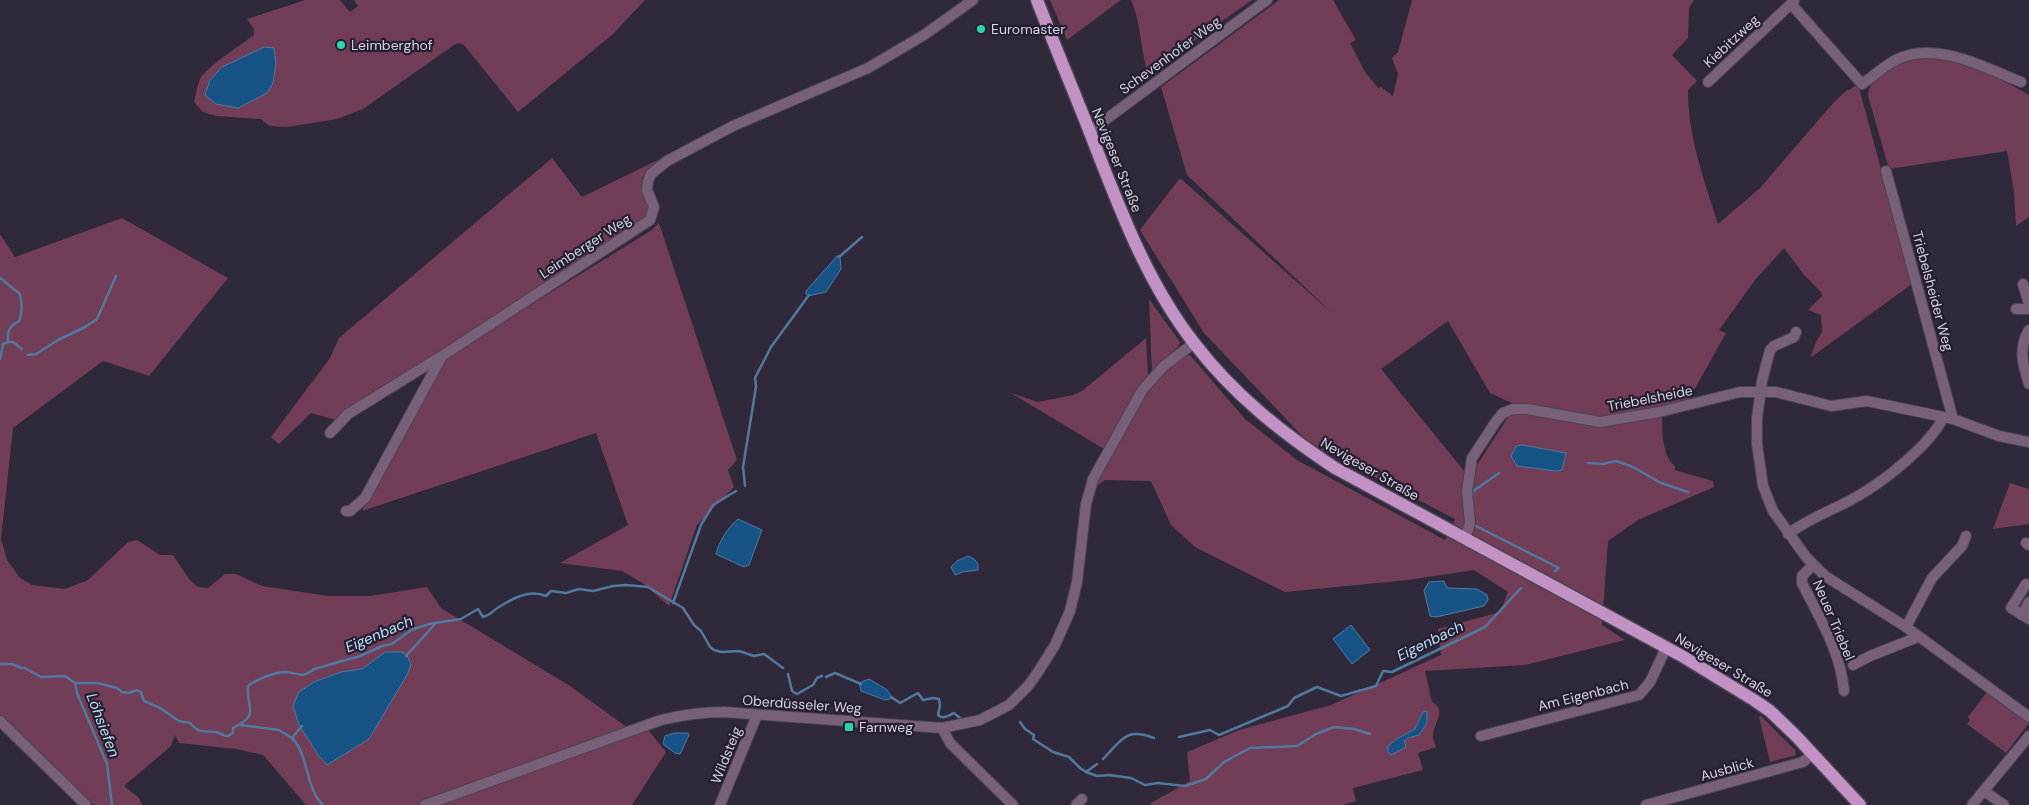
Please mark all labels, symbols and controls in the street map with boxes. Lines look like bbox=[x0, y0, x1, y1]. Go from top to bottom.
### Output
street label: Kiebitzweg bbox=[1699, 11, 1763, 71]
street label: Schevenhofer Weg bbox=[1116, 12, 1224, 98]
place label: Euromaster bbox=[991, 20, 1065, 38]
marker: Euromaster bbox=[975, 23, 987, 35]
place label: Leimberghof bbox=[351, 36, 433, 54]
marker: Leimberghof bbox=[335, 39, 347, 51]
street label: Nevigeser Straße bbox=[1088, 105, 1146, 215]
street label: Leimberger Weg bbox=[536, 210, 634, 282]
street label: Triebelsheider Weg bbox=[1908, 229, 1958, 353]
street label: Triebelsheide bbox=[1606, 381, 1694, 415]
street label: Nevigeser Straße bbox=[1317, 433, 1423, 505]
street label: Neuer Triebel bbox=[1809, 577, 1859, 663]
water label: Eigenbach bbox=[342, 611, 416, 657]
water label: Eigenbach bbox=[1393, 616, 1467, 666]
street label: Nevigeser Straße bbox=[1672, 629, 1776, 701]
street label: Am Eigenbach bbox=[1536, 675, 1630, 715]
water label: Löhsiefen bbox=[82, 690, 125, 760]
street label: Oberdüsseler Weg bbox=[742, 691, 863, 717]
place label: Farnweg bbox=[859, 718, 913, 736]
marker: Farnweg bbox=[843, 721, 855, 733]
street label: Wildsteig bbox=[706, 724, 746, 786]
street label: Ausblick bbox=[1698, 753, 1756, 785]

